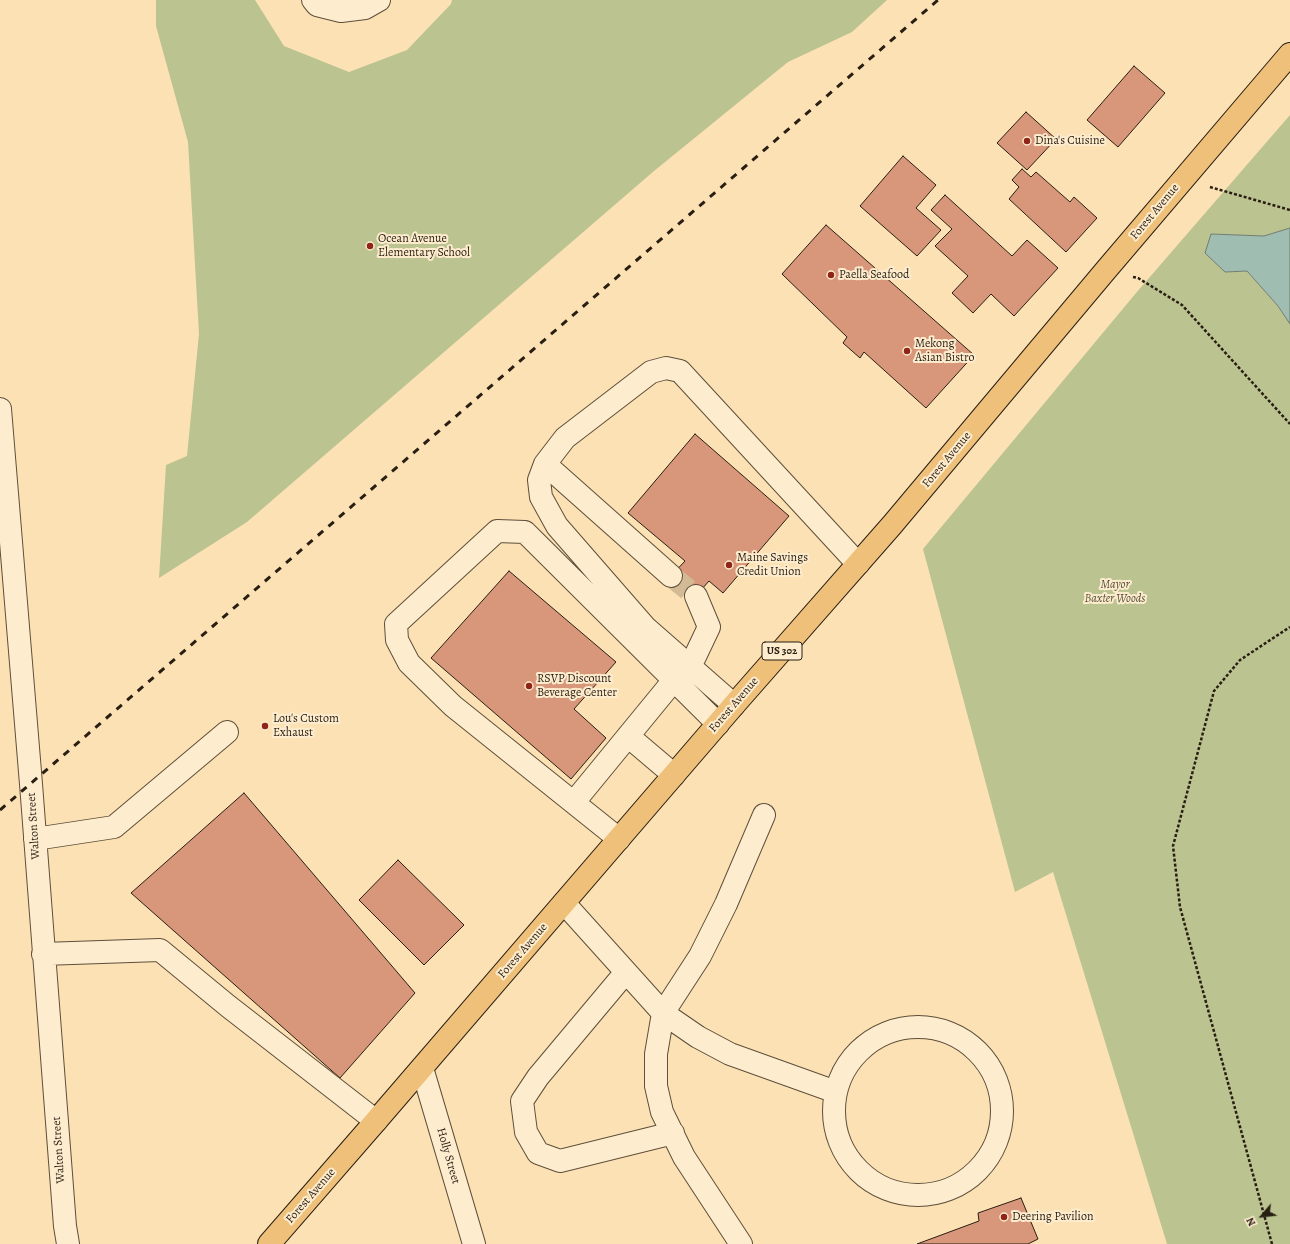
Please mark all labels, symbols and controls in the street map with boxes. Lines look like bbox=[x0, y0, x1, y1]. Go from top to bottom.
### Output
place label: Dina's Cuisine bbox=[1035, 134, 1105, 148]
marker: Dina's Cuisine bbox=[1022, 136, 1032, 146]
street label: Forest Avenue bbox=[1128, 181, 1182, 243]
place label: Ocean Avenue Elementary School bbox=[378, 232, 470, 260]
marker: Ocean Avenue Elementary School bbox=[365, 241, 375, 251]
place label: Paella Seafood bbox=[839, 268, 909, 282]
marker: Paella Seafood bbox=[826, 270, 836, 280]
place label: Mekong Asian Bistro bbox=[915, 337, 974, 365]
marker: Mekong Asian Bistro bbox=[902, 346, 912, 356]
street label: Forest Avenue bbox=[920, 429, 974, 491]
place label: Maine Savings Credit Union bbox=[737, 551, 808, 579]
marker: Maine Savings Credit Union bbox=[724, 560, 734, 570]
park label: Mayor Baxter Woods bbox=[1085, 578, 1145, 606]
road number: US 302 bbox=[762, 642, 802, 660]
place label: RSVP Discount Beverage Center bbox=[537, 672, 617, 700]
street label: Forest Avenue bbox=[706, 674, 762, 736]
marker: RSVP Discount Beverage Center bbox=[524, 681, 534, 691]
place label: Lou's Custom Exhaust bbox=[273, 712, 339, 740]
marker: Lou's Custom Exhaust bbox=[260, 721, 270, 731]
street label: Walton Street bbox=[24, 792, 44, 860]
street label: Forest Avenue bbox=[495, 920, 551, 982]
street label: Walton Street bbox=[49, 1116, 69, 1184]
street label: Holly Street bbox=[433, 1126, 463, 1186]
street label: Forest Avenue bbox=[283, 1165, 339, 1227]
north arrow bbox=[1242, 1196, 1282, 1236]
place label: Deering Pavilion bbox=[1012, 1210, 1093, 1224]
marker: Deering Pavilion bbox=[999, 1212, 1009, 1222]
text: N bbox=[1242, 1215, 1259, 1229]

